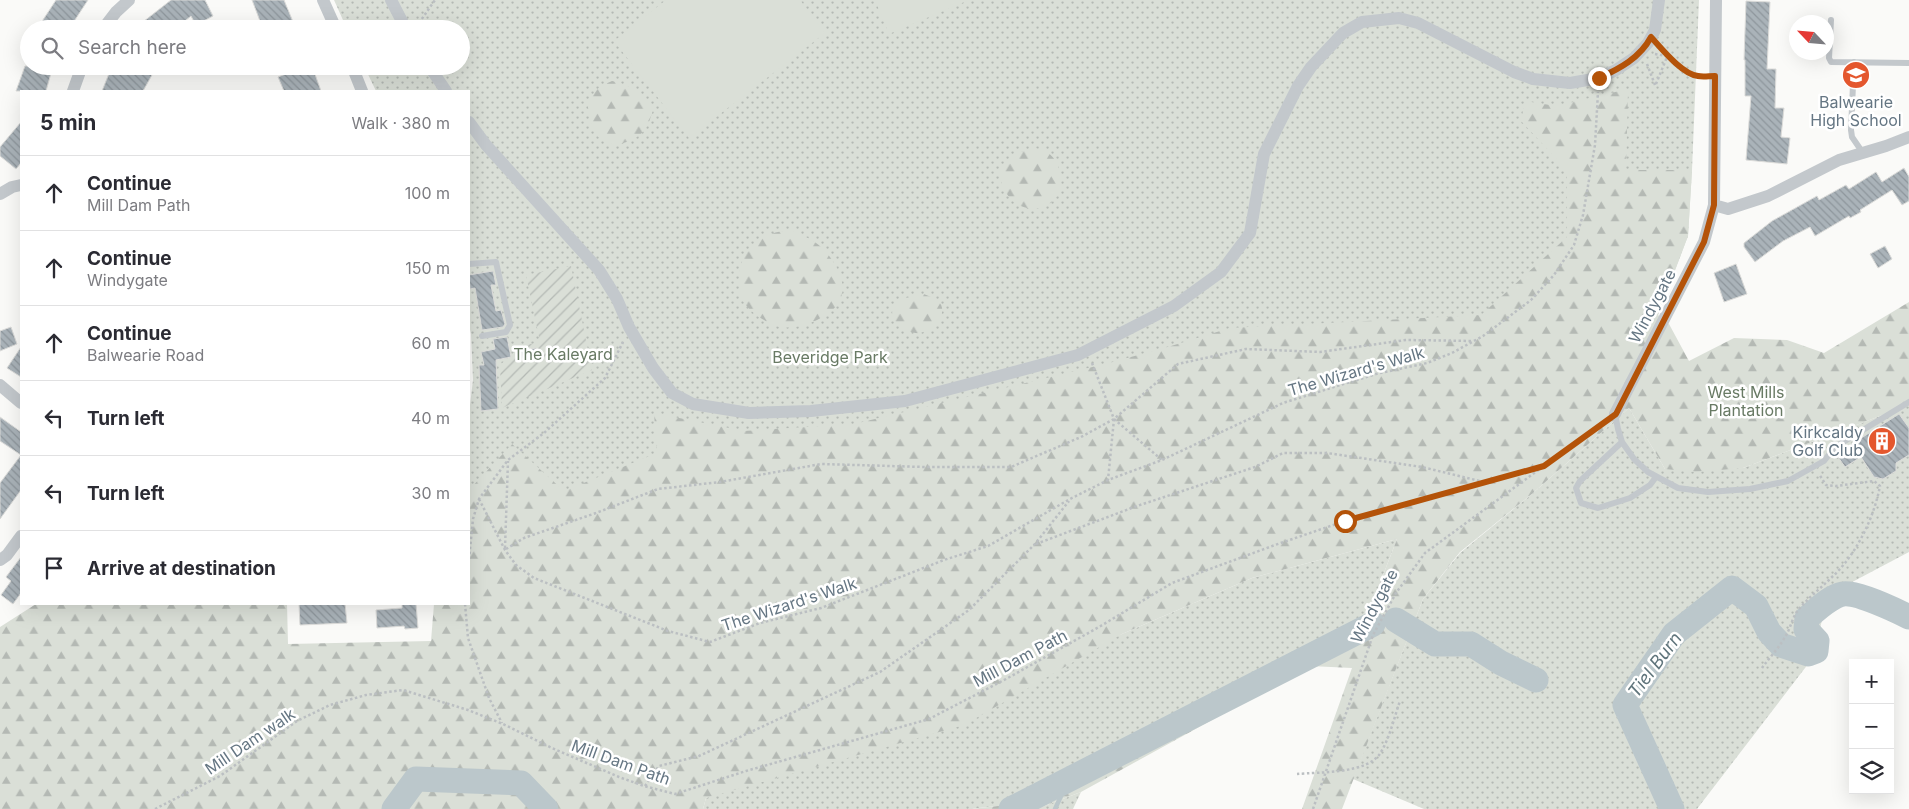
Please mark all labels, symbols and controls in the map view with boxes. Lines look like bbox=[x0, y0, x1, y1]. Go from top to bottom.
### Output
north arrow bbox=[1789, 15, 1834, 60]
search box bbox=[20, 20, 470, 75]
icon: search bbox=[38, 34, 66, 62]
text: Search here bbox=[78, 36, 187, 59]
school or university icon: Balwearie High School bbox=[1841, 60, 1871, 90]
route end bbox=[1588, 67, 1611, 90]
place label: Balwearie High School bbox=[1810, 92, 1902, 130]
text: 5 min bbox=[40, 110, 96, 135]
text: Walk · 380 m bbox=[351, 113, 450, 133]
text: Continue bbox=[87, 172, 172, 195]
icon: ahead bbox=[40, 179, 68, 207]
text: 100 m bbox=[405, 183, 450, 203]
text: Mill Dam Path bbox=[87, 195, 191, 215]
text: Continue bbox=[87, 247, 172, 270]
icon: ahead bbox=[40, 254, 68, 282]
text: 150 m bbox=[405, 258, 450, 278]
street label: Windygate bbox=[1624, 266, 1680, 346]
text: Windygate bbox=[87, 270, 168, 290]
text: Continue bbox=[87, 322, 172, 345]
icon: ahead bbox=[40, 329, 68, 357]
text: 60 m bbox=[411, 333, 450, 353]
street label: The Wizard's Walk bbox=[1285, 342, 1427, 400]
park label: The Kaleyard bbox=[513, 344, 613, 364]
text: Balwearie Road bbox=[87, 345, 204, 365]
park label: Beveridge Park bbox=[772, 347, 888, 367]
park label: West Mills Plantation bbox=[1708, 382, 1784, 420]
icon: left bbox=[40, 404, 68, 432]
text: Turn left bbox=[87, 407, 165, 430]
text: 40 m bbox=[411, 408, 450, 428]
place label: Kirkcaldy Golf Club bbox=[1792, 422, 1863, 460]
building icon: Kirkcaldy Golf Club bbox=[1867, 426, 1897, 456]
icon: left bbox=[40, 479, 68, 507]
text: Turn left bbox=[87, 482, 165, 505]
text: 30 m bbox=[412, 483, 450, 503]
route start bbox=[1334, 510, 1357, 533]
icon: arrive bbox=[40, 554, 68, 582]
text: Arrive at destination bbox=[87, 557, 276, 580]
street label: Windygate bbox=[1346, 566, 1402, 646]
street label: The Wizard's Walk bbox=[719, 573, 859, 635]
street label: Mill Dam Path bbox=[970, 625, 1070, 691]
water label: Tiel Burn bbox=[1623, 628, 1686, 701]
map controls bbox=[1849, 659, 1894, 794]
button: + bbox=[1849, 659, 1894, 704]
street label: Mill Dam walk bbox=[201, 703, 299, 778]
button: − bbox=[1849, 704, 1894, 749]
street label: Mill Dam Path bbox=[569, 735, 673, 789]
button: layers bbox=[1849, 749, 1894, 794]

